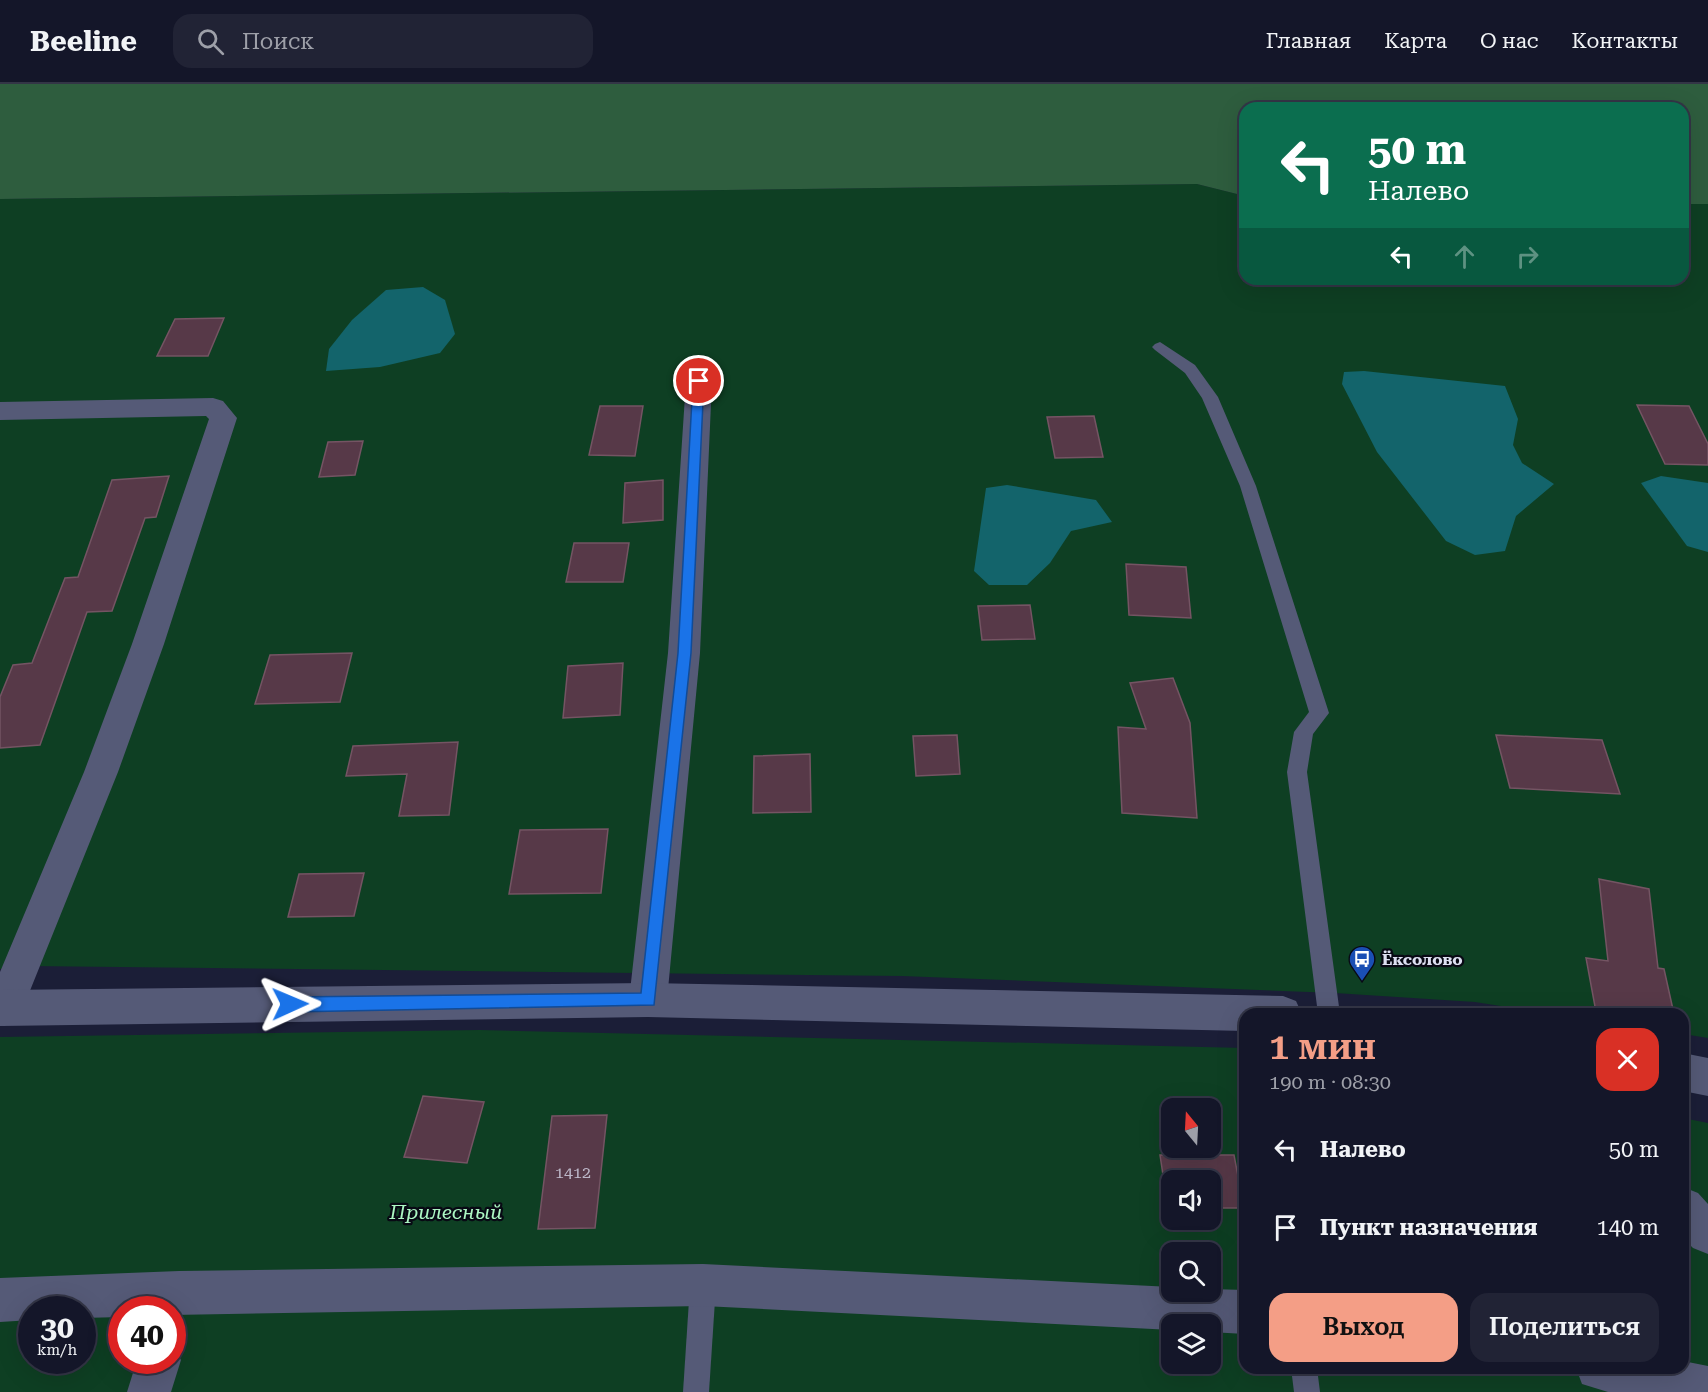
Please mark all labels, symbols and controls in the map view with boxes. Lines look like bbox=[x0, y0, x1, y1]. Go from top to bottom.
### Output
search box bbox=[173, 14, 593, 68]
text: Beeline bbox=[30, 25, 137, 58]
icon: search bbox=[194, 25, 227, 58]
text: Поиск bbox=[242, 29, 314, 54]
text: Главная bbox=[1266, 29, 1351, 53]
text: Карта bbox=[1384, 29, 1447, 53]
text: О нас bbox=[1480, 29, 1539, 53]
text: Контакты bbox=[1572, 29, 1678, 53]
text: 50 m bbox=[1368, 125, 1466, 174]
icon: left bbox=[1269, 126, 1347, 204]
text: Налево bbox=[1368, 175, 1469, 207]
icon: left bbox=[1385, 240, 1418, 273]
icon: ahead bbox=[1448, 240, 1481, 273]
icon: right bbox=[1511, 240, 1544, 273]
pin bbox=[673, 355, 724, 406]
icon: arrive bbox=[682, 364, 715, 397]
bus stop icon: Ёксолово bbox=[1347, 944, 1377, 982]
place label: Ёксолово bbox=[1382, 950, 1463, 969]
position arrow bbox=[258, 972, 322, 1036]
text: 1 мин bbox=[1269, 1026, 1376, 1068]
button: close bbox=[1596, 1028, 1659, 1091]
text: 190 m · 08:30 bbox=[1269, 1070, 1391, 1094]
north arrow bbox=[1161, 1098, 1221, 1158]
map controls bbox=[1161, 1098, 1221, 1374]
icon: left bbox=[1269, 1133, 1302, 1166]
text: Налево bbox=[1320, 1137, 1406, 1162]
text: 50 m bbox=[1609, 1137, 1659, 1162]
house number: 1412 bbox=[555, 1163, 591, 1182]
button: sound bbox=[1161, 1170, 1221, 1230]
park label: Прилесный bbox=[389, 1200, 502, 1224]
icon: arrive bbox=[1269, 1211, 1302, 1244]
text: Пункт назначения bbox=[1320, 1215, 1538, 1240]
text: 140 m bbox=[1596, 1215, 1659, 1240]
button: search bbox=[1161, 1242, 1221, 1302]
button: Выход bbox=[1269, 1293, 1458, 1362]
button: Поделиться bbox=[1470, 1293, 1659, 1362]
speed limit sign: 40 bbox=[108, 1296, 186, 1374]
text: 30 bbox=[40, 1310, 74, 1345]
button: layers bbox=[1161, 1314, 1221, 1374]
text: km/h bbox=[37, 1341, 77, 1359]

